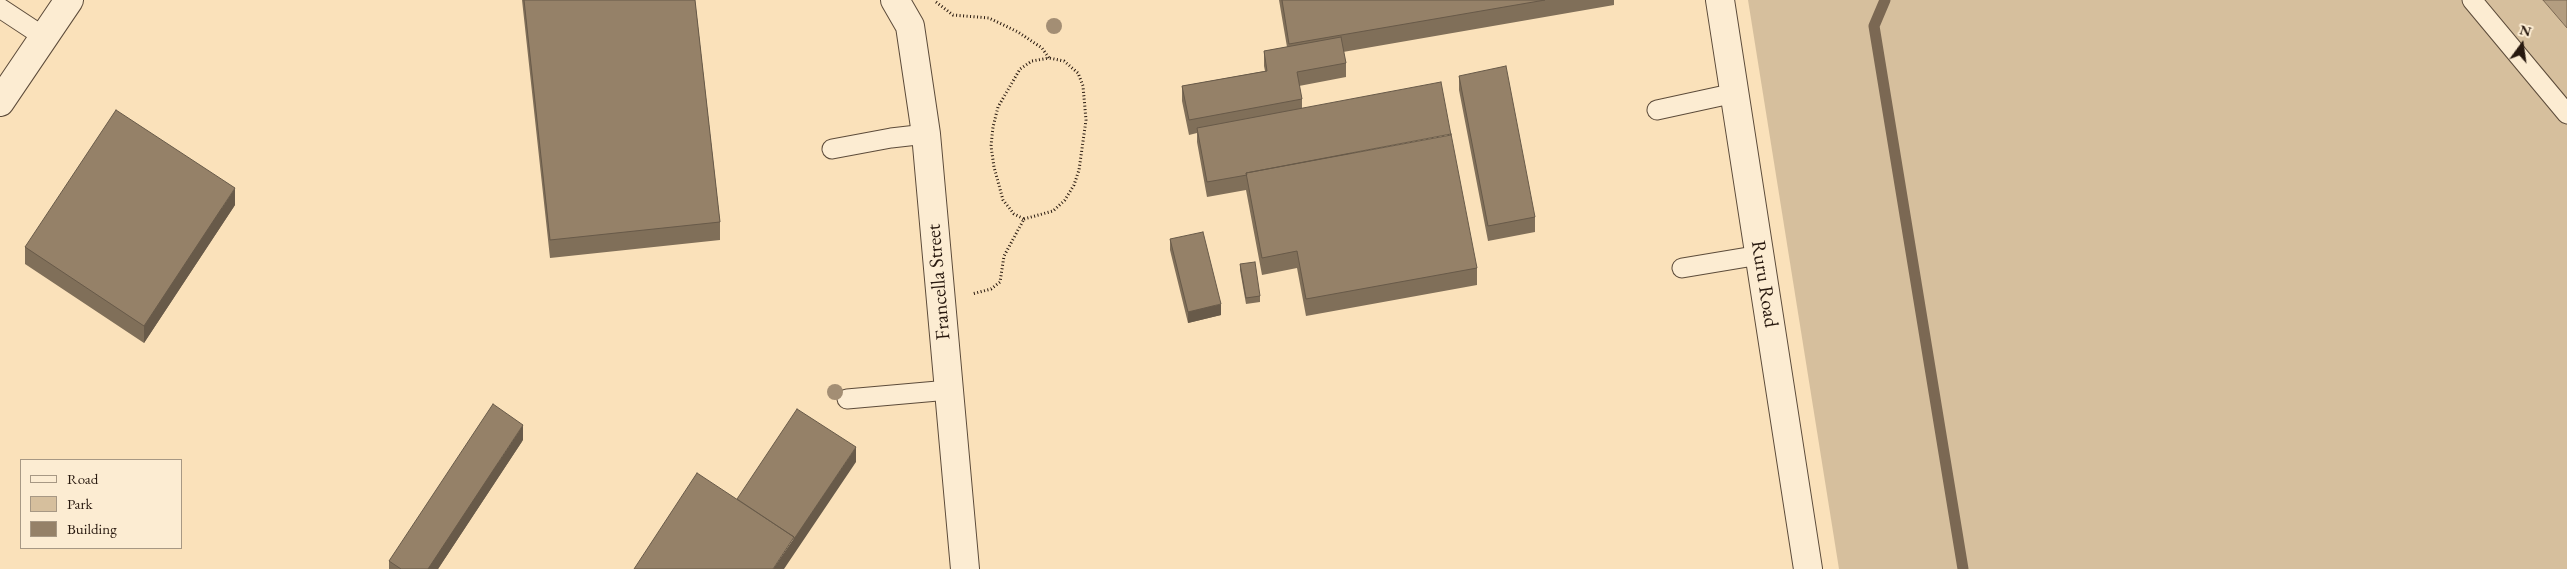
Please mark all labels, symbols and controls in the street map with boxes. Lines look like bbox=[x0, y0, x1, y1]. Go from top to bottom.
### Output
north arrow bbox=[2497, 20, 2547, 70]
text: N bbox=[2518, 20, 2533, 41]
street label: Francella Street bbox=[922, 223, 956, 341]
street label: Ruru Road bbox=[1745, 239, 1783, 329]
legend bbox=[20, 459, 182, 549]
text: Road bbox=[67, 469, 98, 488]
text: Park bbox=[67, 494, 93, 513]
text: Building bbox=[67, 519, 117, 538]

